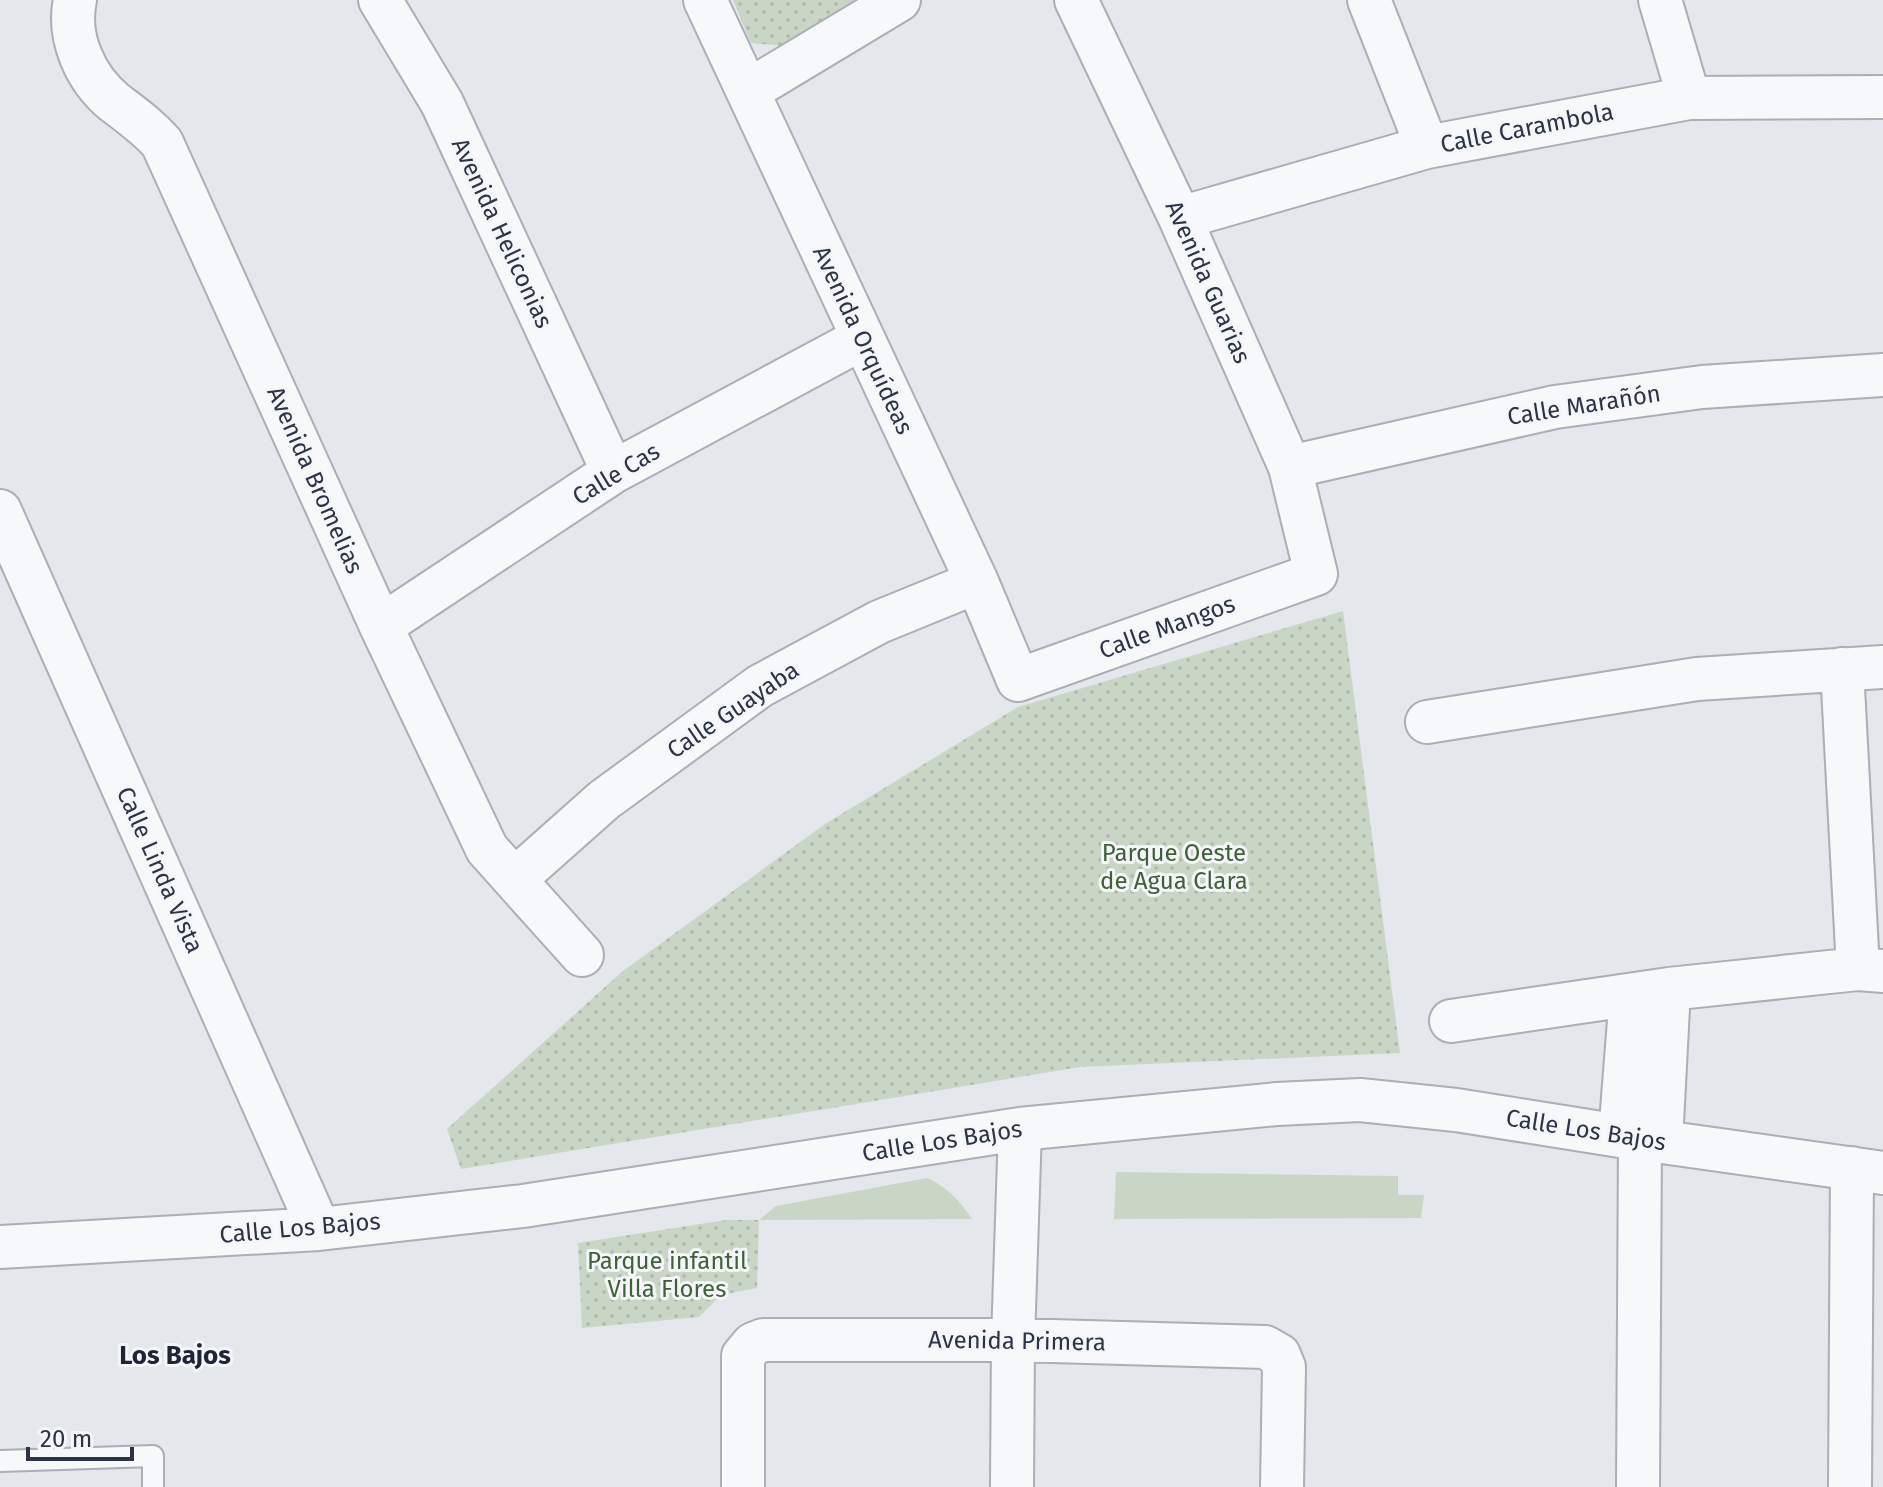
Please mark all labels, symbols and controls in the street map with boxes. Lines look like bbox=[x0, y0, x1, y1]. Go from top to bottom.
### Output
street label: Calle Carambola bbox=[1438, 97, 1616, 159]
street label: Avenida Heliconias bbox=[446, 134, 558, 332]
street label: Avenida Guarias bbox=[1160, 196, 1256, 368]
street label: Avenida Orquídeas bbox=[807, 241, 919, 439]
street label: Calle Marañón bbox=[1505, 379, 1663, 431]
street label: Avenida Bromelias bbox=[261, 382, 369, 578]
street label: Calle Cas bbox=[567, 437, 665, 511]
street label: Calle Mangos bbox=[1095, 589, 1239, 665]
street label: Calle Guayaba bbox=[662, 656, 804, 764]
street label: Calle Linda Vista bbox=[111, 783, 209, 957]
park label: Parque Oeste de Agua Clara bbox=[1100, 839, 1248, 895]
street label: Calle Los Bajos bbox=[1504, 1104, 1668, 1156]
street label: Calle Los Bajos bbox=[860, 1115, 1024, 1167]
street label: Calle Los Bajos bbox=[218, 1207, 382, 1249]
park label: Parque infantil Villa Flores bbox=[587, 1247, 747, 1303]
street label: Avenida Primera bbox=[928, 1325, 1106, 1357]
district label: Los Bajos bbox=[119, 1340, 231, 1371]
scale bar bbox=[28, 1411, 132, 1461]
text: 20 m bbox=[40, 1425, 92, 1453]

